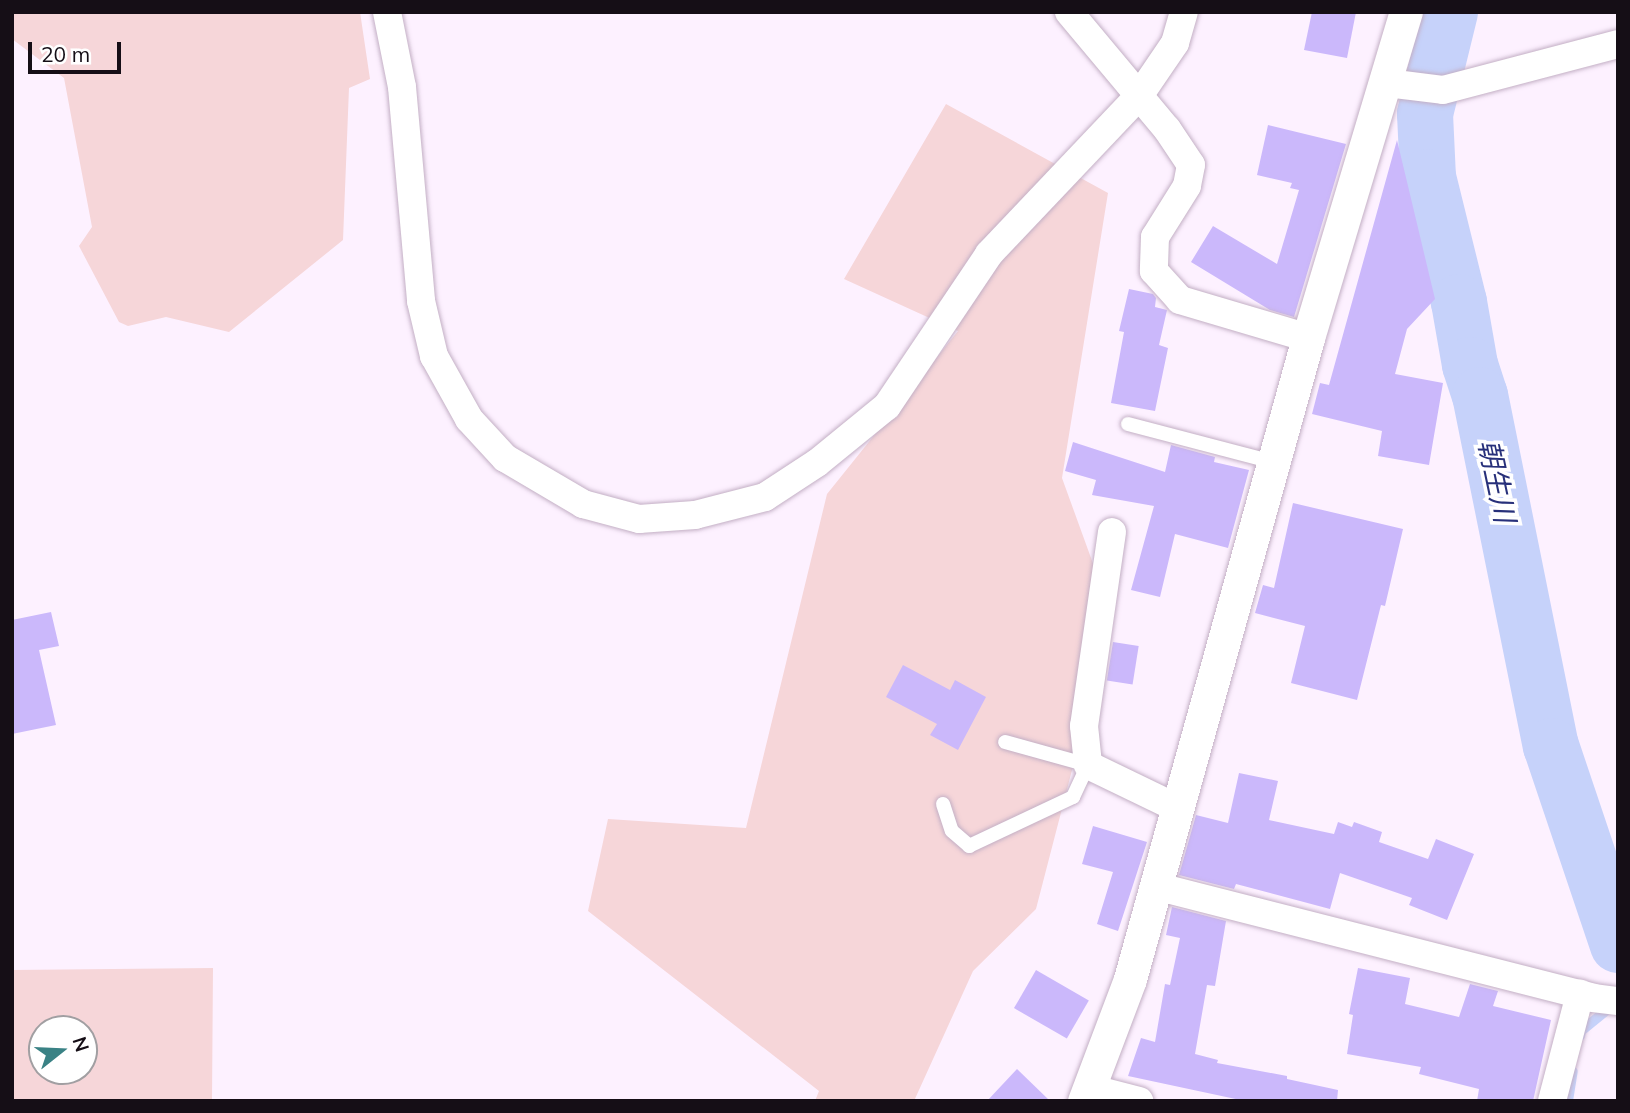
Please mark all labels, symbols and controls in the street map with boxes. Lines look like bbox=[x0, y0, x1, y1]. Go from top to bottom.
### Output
scale bar bbox=[32, 28, 124, 72]
text: 20 m bbox=[41, 41, 90, 67]
water label: 朝生川 bbox=[1472, 436, 1522, 526]
north arrow bbox=[28, 1015, 98, 1085]
text: N bbox=[67, 1034, 95, 1055]

